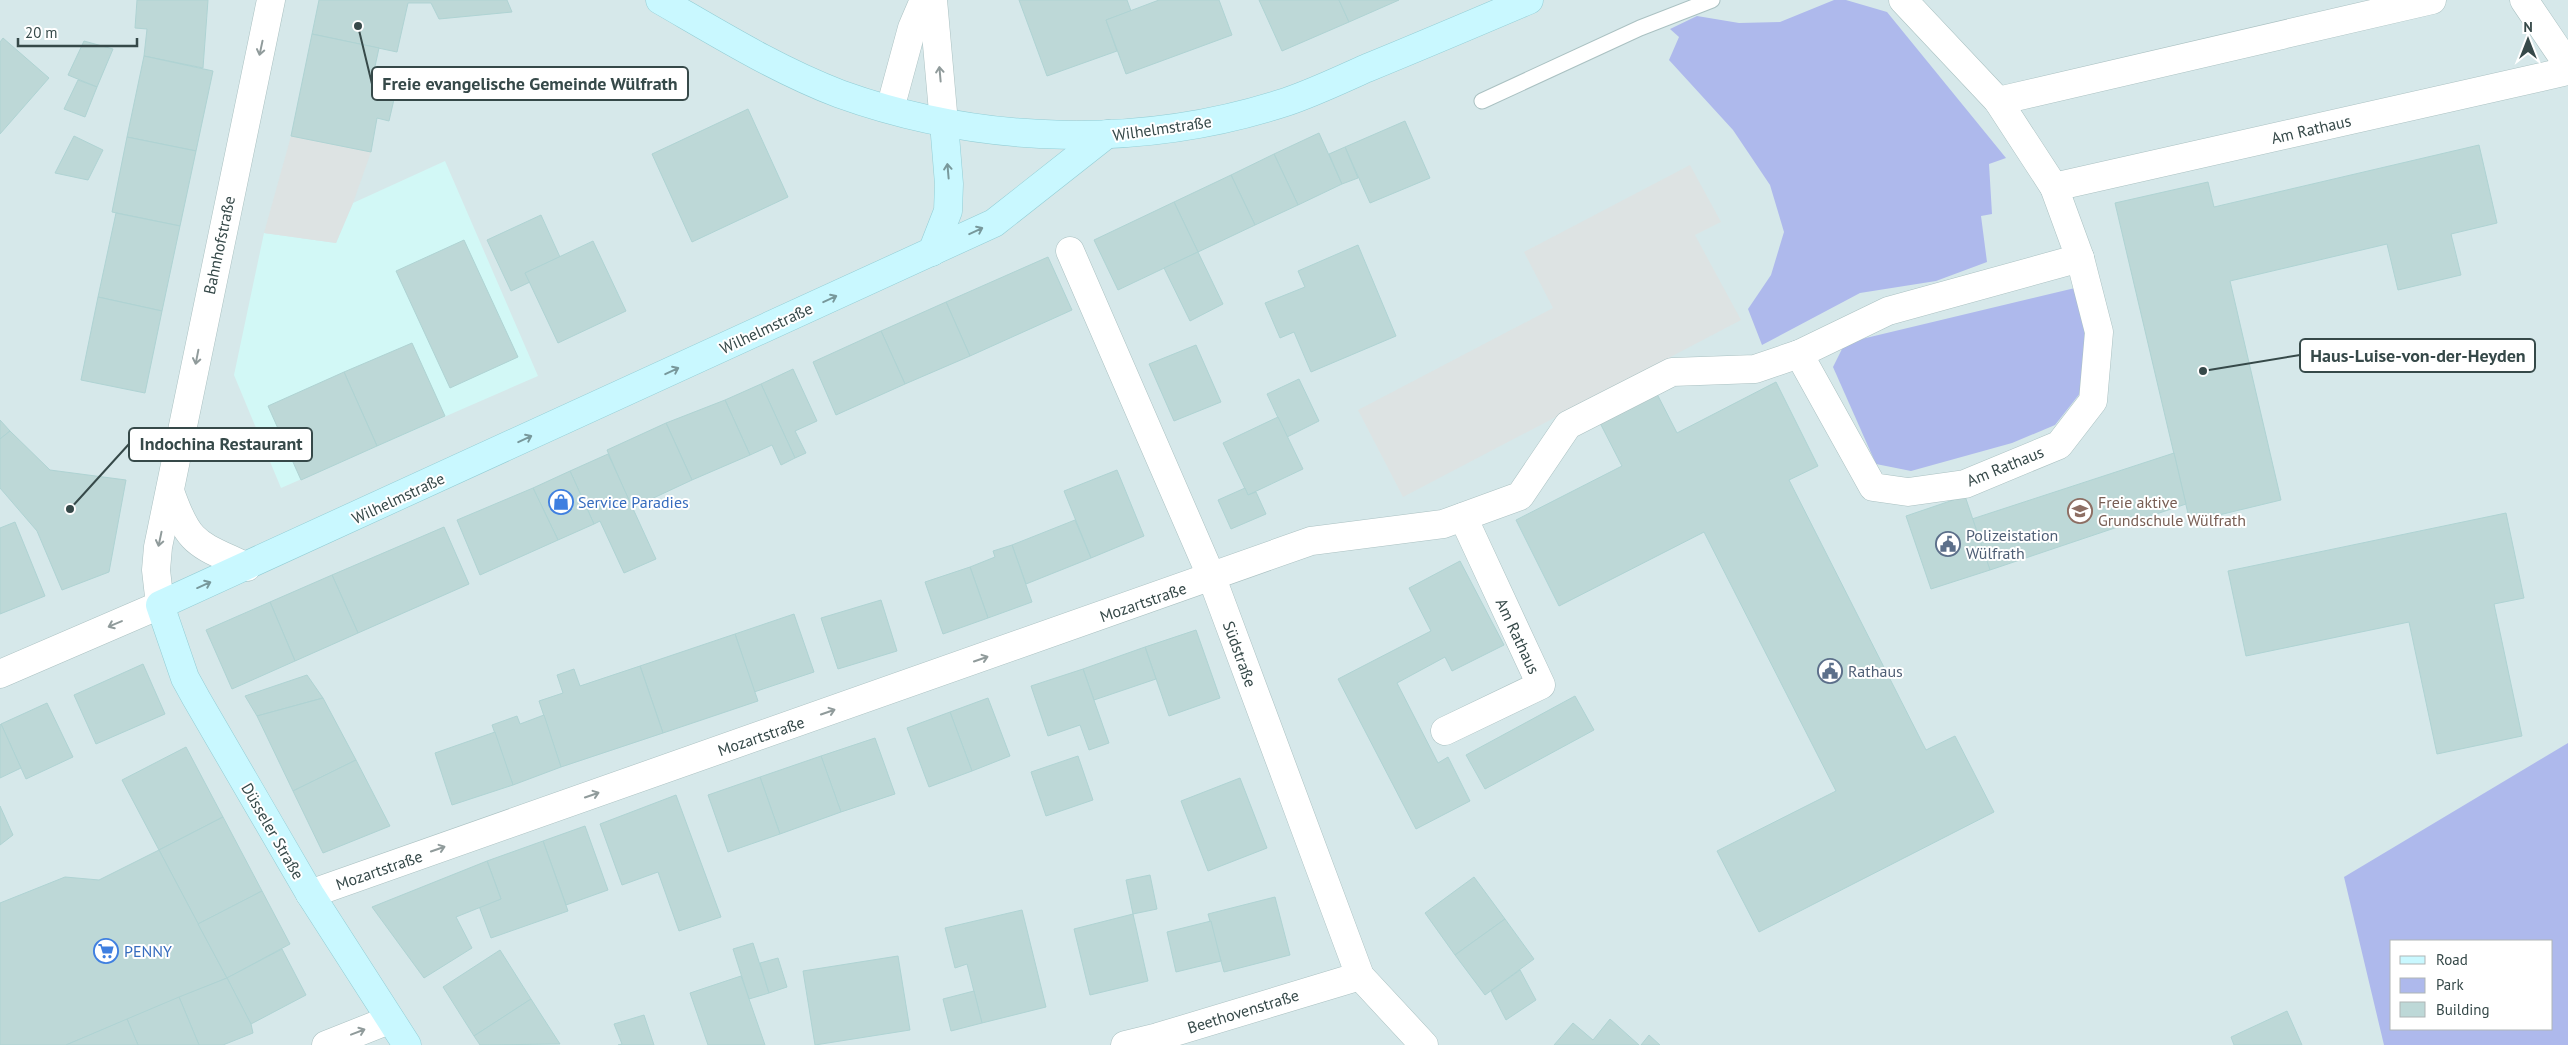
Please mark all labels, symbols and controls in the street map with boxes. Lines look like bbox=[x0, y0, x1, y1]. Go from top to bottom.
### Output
scale bar bbox=[18, 15, 136, 47]
north arrow bbox=[2503, 15, 2553, 65]
text: N bbox=[2523, 18, 2533, 36]
text: 20 m bbox=[25, 23, 58, 42]
one-way arrow bbox=[256, 39, 265, 55]
one-way arrow bbox=[935, 66, 944, 82]
callout: Freie evangelische Gemeinde Wülfrath bbox=[372, 67, 688, 100]
text: Freie evangelische Gemeinde Wülfrath bbox=[382, 72, 678, 95]
street label: Am Rathaus bbox=[2269, 110, 2353, 148]
street label: Wilhelmstraße bbox=[1111, 111, 1213, 145]
one-way arrow bbox=[943, 163, 953, 179]
street label: Bahnhofstraße bbox=[199, 194, 239, 296]
one-way arrow bbox=[968, 226, 983, 235]
one-way arrow bbox=[822, 294, 837, 303]
street label: Wilhelmstraße bbox=[717, 298, 815, 358]
callout: Haus-Luise-von-der-Heyden bbox=[2300, 339, 2535, 372]
text: Haus-Luise-von-der-Heyden bbox=[2310, 344, 2526, 367]
one-way arrow bbox=[191, 349, 201, 365]
one-way arrow bbox=[664, 366, 679, 376]
callout: Indochina Restaurant bbox=[129, 428, 312, 461]
text: Indochina Restaurant bbox=[140, 432, 303, 455]
one-way arrow bbox=[517, 434, 532, 444]
street label: Am Rathaus bbox=[1964, 441, 2047, 491]
street label: Wilhelmstraße bbox=[349, 468, 447, 528]
shop icon: Service Paradies bbox=[548, 489, 574, 515]
place label: Service Paradies bbox=[578, 492, 689, 512]
place label: Freie aktive Grundschule Wülfrath bbox=[2098, 492, 2246, 530]
school or university icon: Freie aktive Grundschule Wülfrath bbox=[2067, 498, 2093, 524]
place label: Polizeistation Wülfrath bbox=[1966, 525, 2058, 563]
one-way arrow bbox=[155, 530, 164, 546]
public building icon: Polizeistation Wülfrath bbox=[1935, 531, 1961, 557]
street label: Mozartstraße bbox=[1097, 578, 1189, 626]
one-way arrow bbox=[196, 580, 211, 590]
street label: Am Rathaus bbox=[1492, 595, 1544, 677]
street label: Südstraße bbox=[1219, 618, 1261, 690]
one-way arrow bbox=[108, 620, 123, 630]
one-way arrow bbox=[973, 654, 988, 663]
public building icon: Rathaus bbox=[1817, 658, 1843, 684]
place label: Rathaus bbox=[1848, 661, 1903, 681]
one-way arrow bbox=[819, 707, 835, 717]
street label: Mozartstraße bbox=[715, 712, 807, 760]
street label: Düsseler Straße bbox=[237, 779, 309, 883]
one-way arrow bbox=[584, 790, 599, 799]
one-way arrow bbox=[430, 844, 446, 853]
street label: Mozartstraße bbox=[333, 846, 425, 894]
supermarket icon: PENNY bbox=[93, 938, 119, 964]
legend bbox=[2390, 940, 2553, 1030]
place label: PENNY bbox=[124, 941, 172, 961]
text: Road bbox=[2436, 950, 2468, 969]
text: Park bbox=[2436, 975, 2464, 994]
street label: Beethovenstraße bbox=[1185, 985, 1301, 1037]
text: Building bbox=[2436, 1000, 2490, 1019]
one-way arrow bbox=[349, 1027, 365, 1036]

